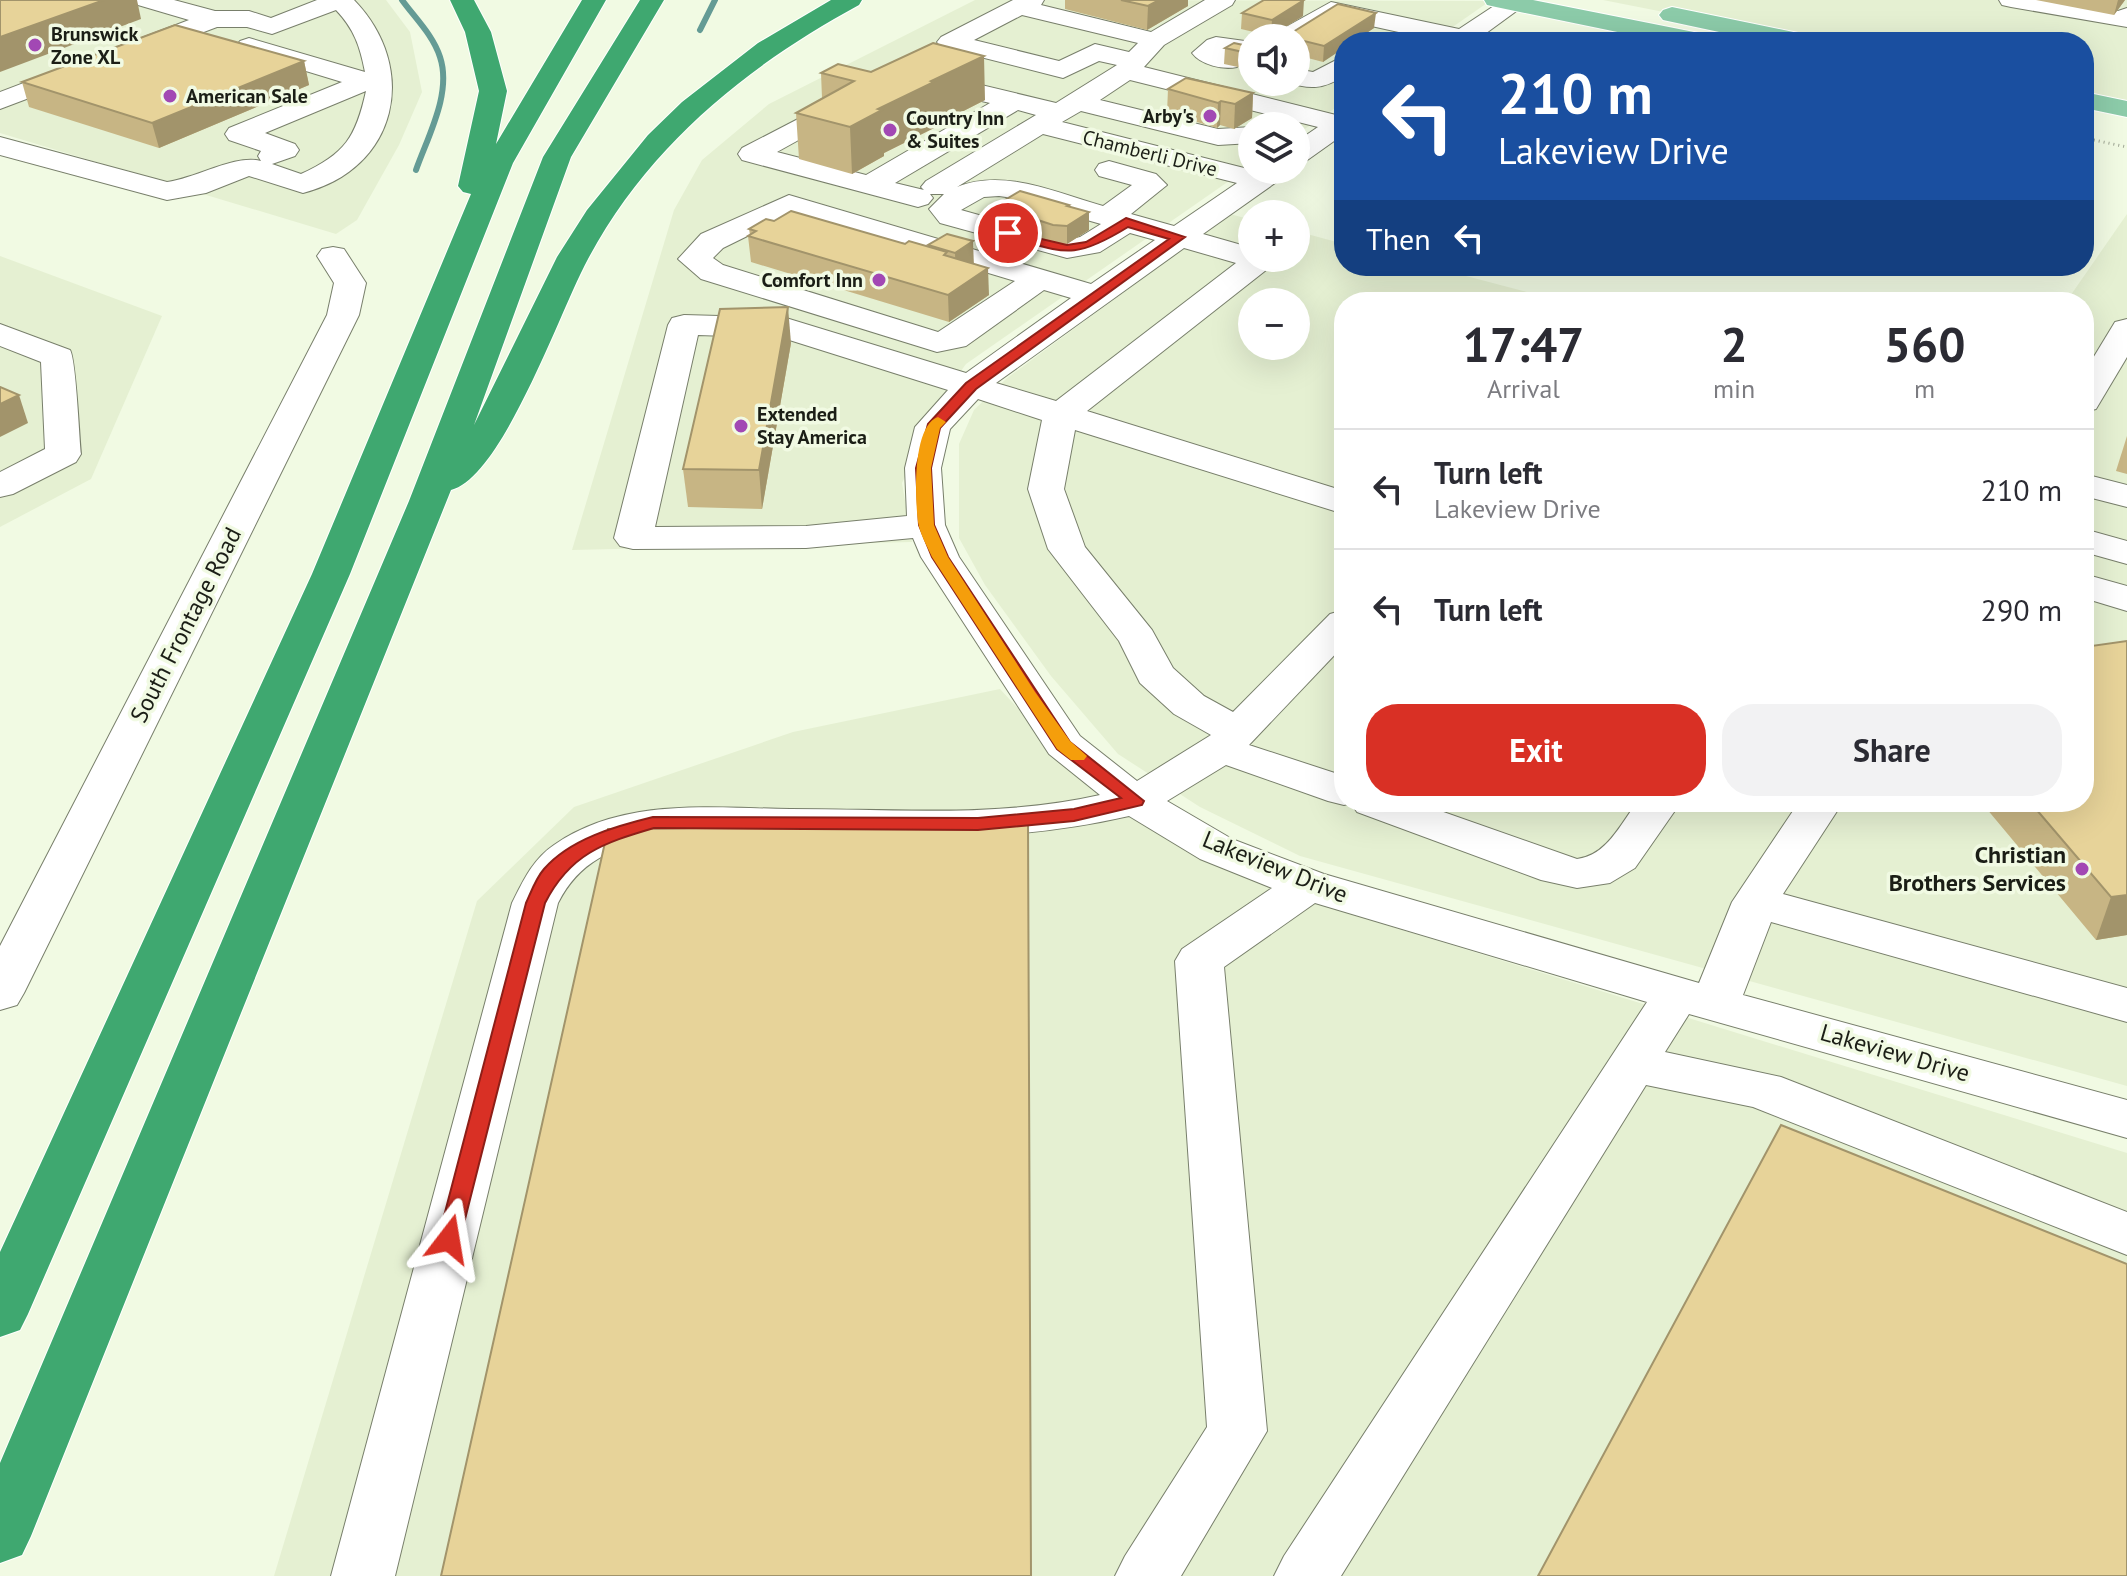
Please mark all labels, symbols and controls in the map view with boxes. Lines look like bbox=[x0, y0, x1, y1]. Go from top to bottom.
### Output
place label: Brunswick Zone XL bbox=[51, 21, 138, 70]
map controls bbox=[1238, 24, 1310, 360]
button: sound bbox=[1238, 24, 1310, 96]
marker: Brunswick Zone XL bbox=[26, 36, 44, 54]
text: 210 m bbox=[1498, 57, 1653, 129]
icon: left bbox=[1366, 64, 1470, 168]
place label: American Sale bbox=[186, 83, 308, 109]
marker: American Sale bbox=[161, 87, 179, 105]
place label: Arby's bbox=[1143, 103, 1194, 129]
place label: Country Inn & Suites bbox=[906, 105, 1004, 154]
marker: Arby's bbox=[1201, 107, 1219, 125]
button: layers bbox=[1238, 112, 1310, 184]
marker: Country Inn & Suites bbox=[881, 121, 899, 139]
street label: Chamberli Drive bbox=[1080, 124, 1220, 182]
text: Lakeview Drive bbox=[1498, 127, 1729, 174]
pin bbox=[974, 199, 1042, 267]
button: + bbox=[1238, 200, 1310, 272]
icon: arrive bbox=[986, 211, 1030, 255]
icon: left bbox=[1447, 216, 1491, 260]
text: Then bbox=[1366, 219, 1431, 258]
place label: Comfort Inn bbox=[761, 267, 863, 293]
marker: Comfort Inn bbox=[870, 271, 888, 289]
button: − bbox=[1238, 288, 1310, 360]
text: 17:47 bbox=[1463, 313, 1584, 375]
text: 2 bbox=[1720, 313, 1748, 375]
text: 560 bbox=[1884, 313, 1965, 375]
text: Arrival bbox=[1487, 372, 1560, 405]
text: min bbox=[1713, 372, 1755, 405]
text: m bbox=[1914, 372, 1935, 405]
place label: Extended Stay America bbox=[757, 401, 867, 450]
marker: Extended Stay America bbox=[732, 417, 750, 435]
text: Turn left bbox=[1434, 453, 1542, 492]
icon: left bbox=[1366, 467, 1410, 511]
text: 210 m bbox=[1981, 470, 2062, 509]
text: Lakeview Drive bbox=[1434, 492, 1601, 525]
street label: South Frontage Road bbox=[123, 522, 248, 728]
icon: left bbox=[1366, 587, 1410, 631]
text: Turn left bbox=[1434, 590, 1542, 629]
text: 290 m bbox=[1981, 590, 2062, 629]
button: Exit bbox=[1366, 704, 1706, 796]
button: Share bbox=[1722, 704, 2062, 796]
street label: Lakeview Drive bbox=[1198, 823, 1352, 910]
place label: Christian Brothers Services bbox=[1889, 839, 2066, 898]
marker: Christian Brothers Services bbox=[2073, 860, 2091, 878]
street label: Lakeview Drive bbox=[1817, 1016, 1973, 1089]
position arrow bbox=[407, 1197, 491, 1281]

